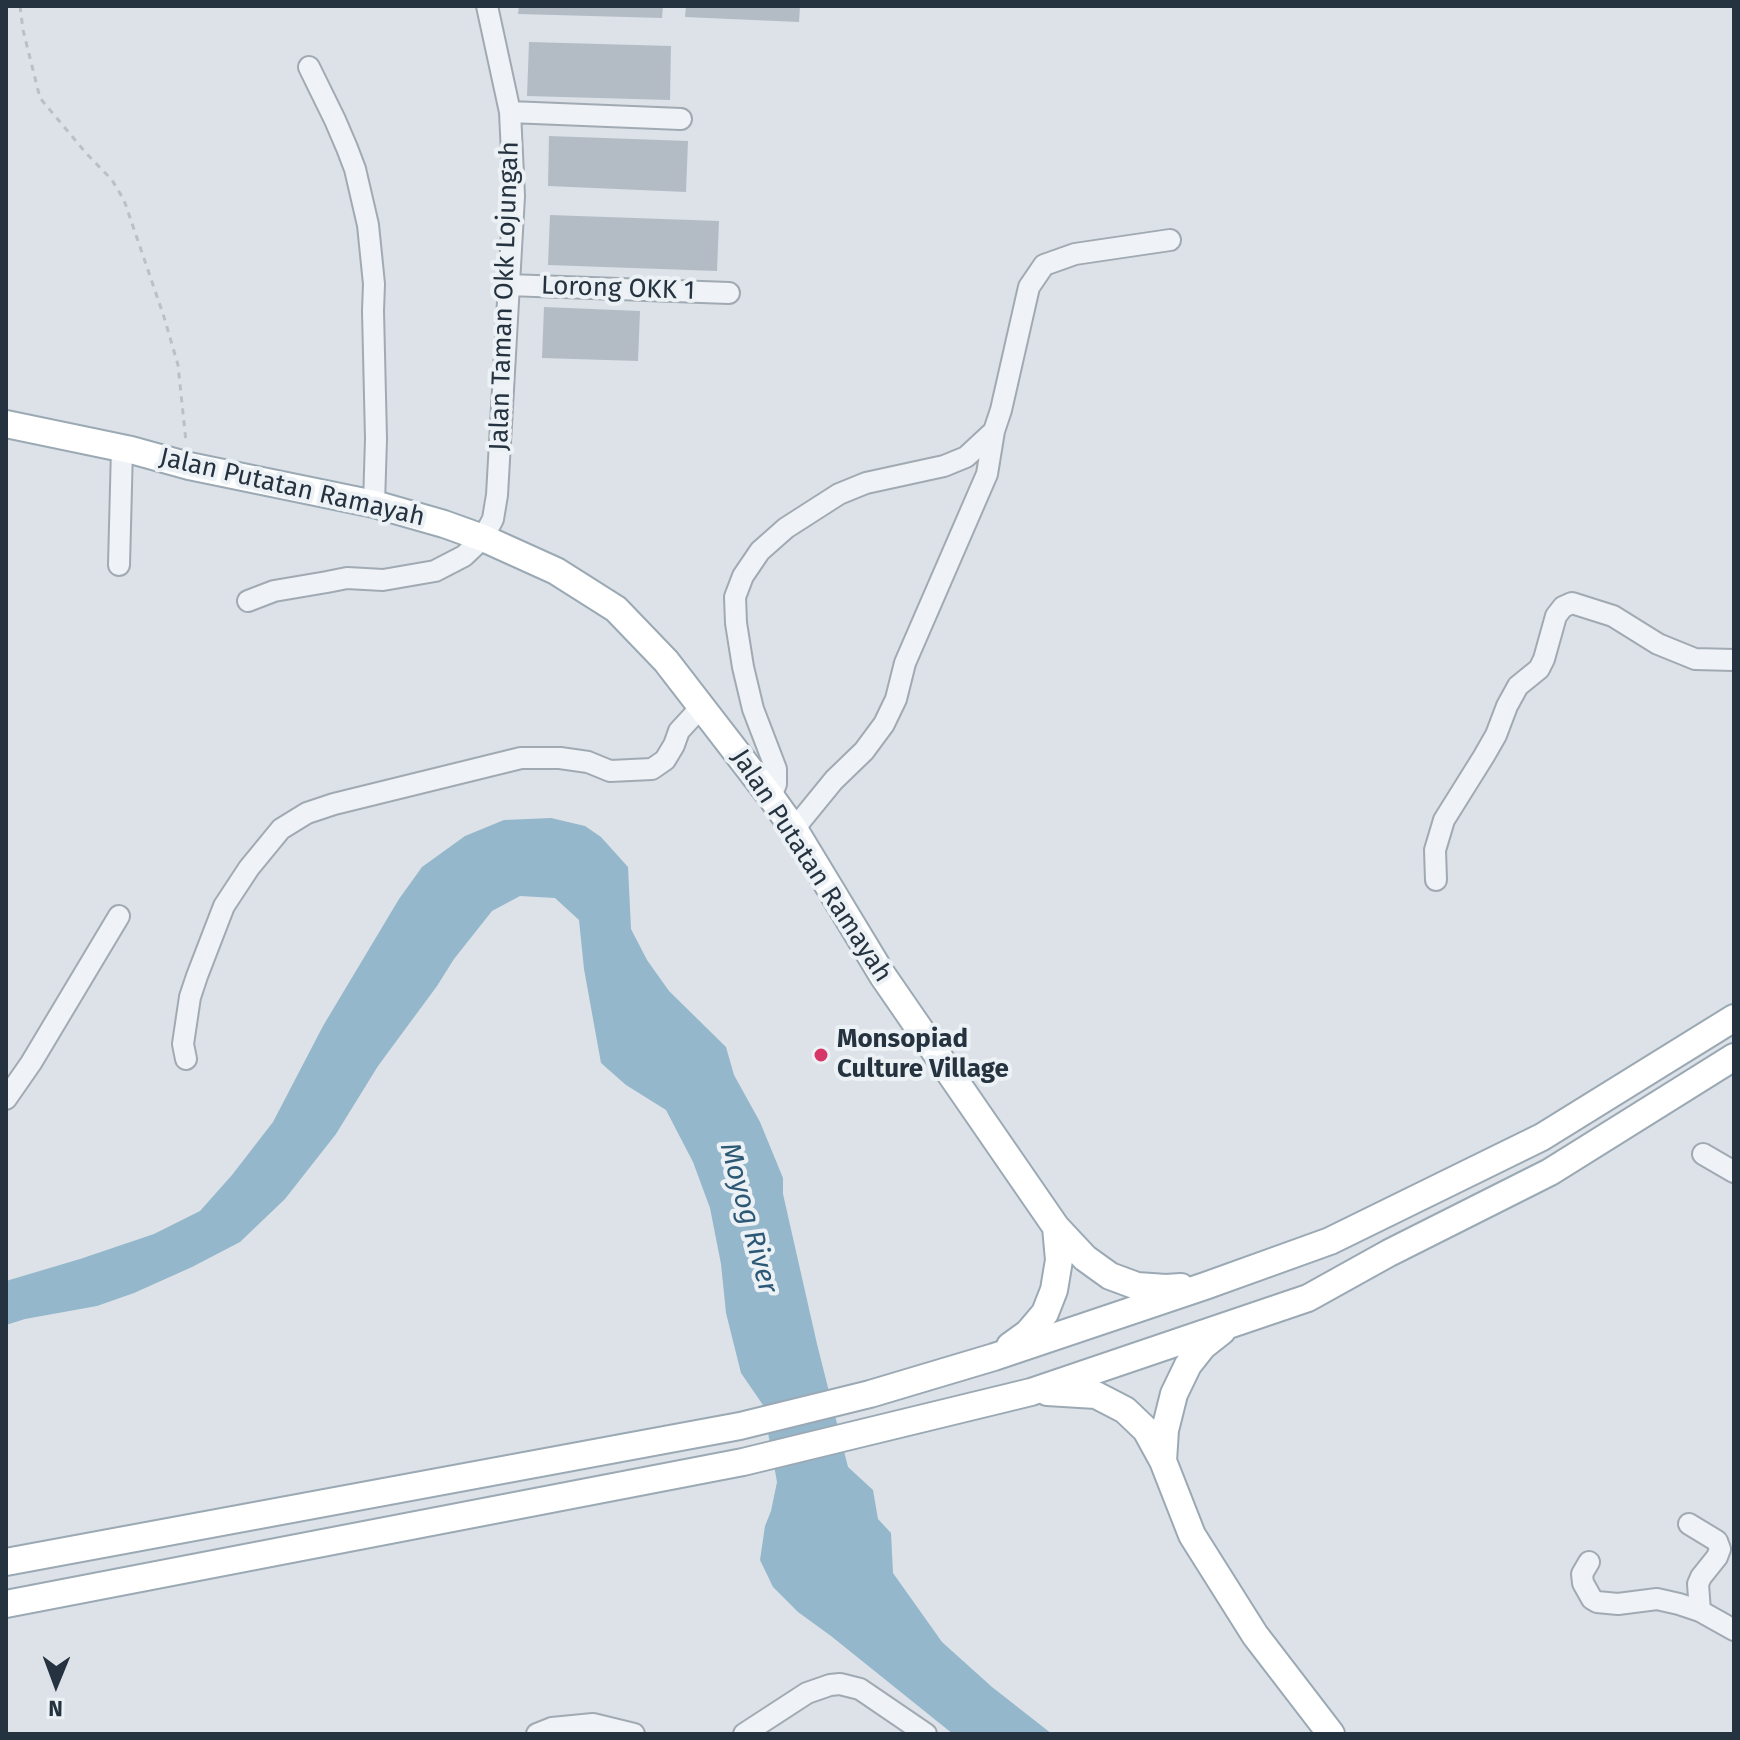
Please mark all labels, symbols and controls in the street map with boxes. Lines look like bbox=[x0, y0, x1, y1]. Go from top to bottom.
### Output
street label: Jalan Taman Okk Lojungah bbox=[484, 141, 526, 451]
street label: Lorong OKK 1 bbox=[540, 271, 696, 307]
street label: Jalan Putatan Ramayah bbox=[156, 442, 428, 534]
street label: Jalan Putatan Ramayah bbox=[724, 744, 898, 988]
place label: Monsopiad Culture Village bbox=[837, 1024, 1009, 1086]
marker: Monsopiad Culture Village bbox=[812, 1046, 830, 1064]
water label: Moyog River bbox=[712, 1139, 784, 1297]
north arrow bbox=[16, 1644, 96, 1724]
text: N bbox=[48, 1695, 63, 1722]

